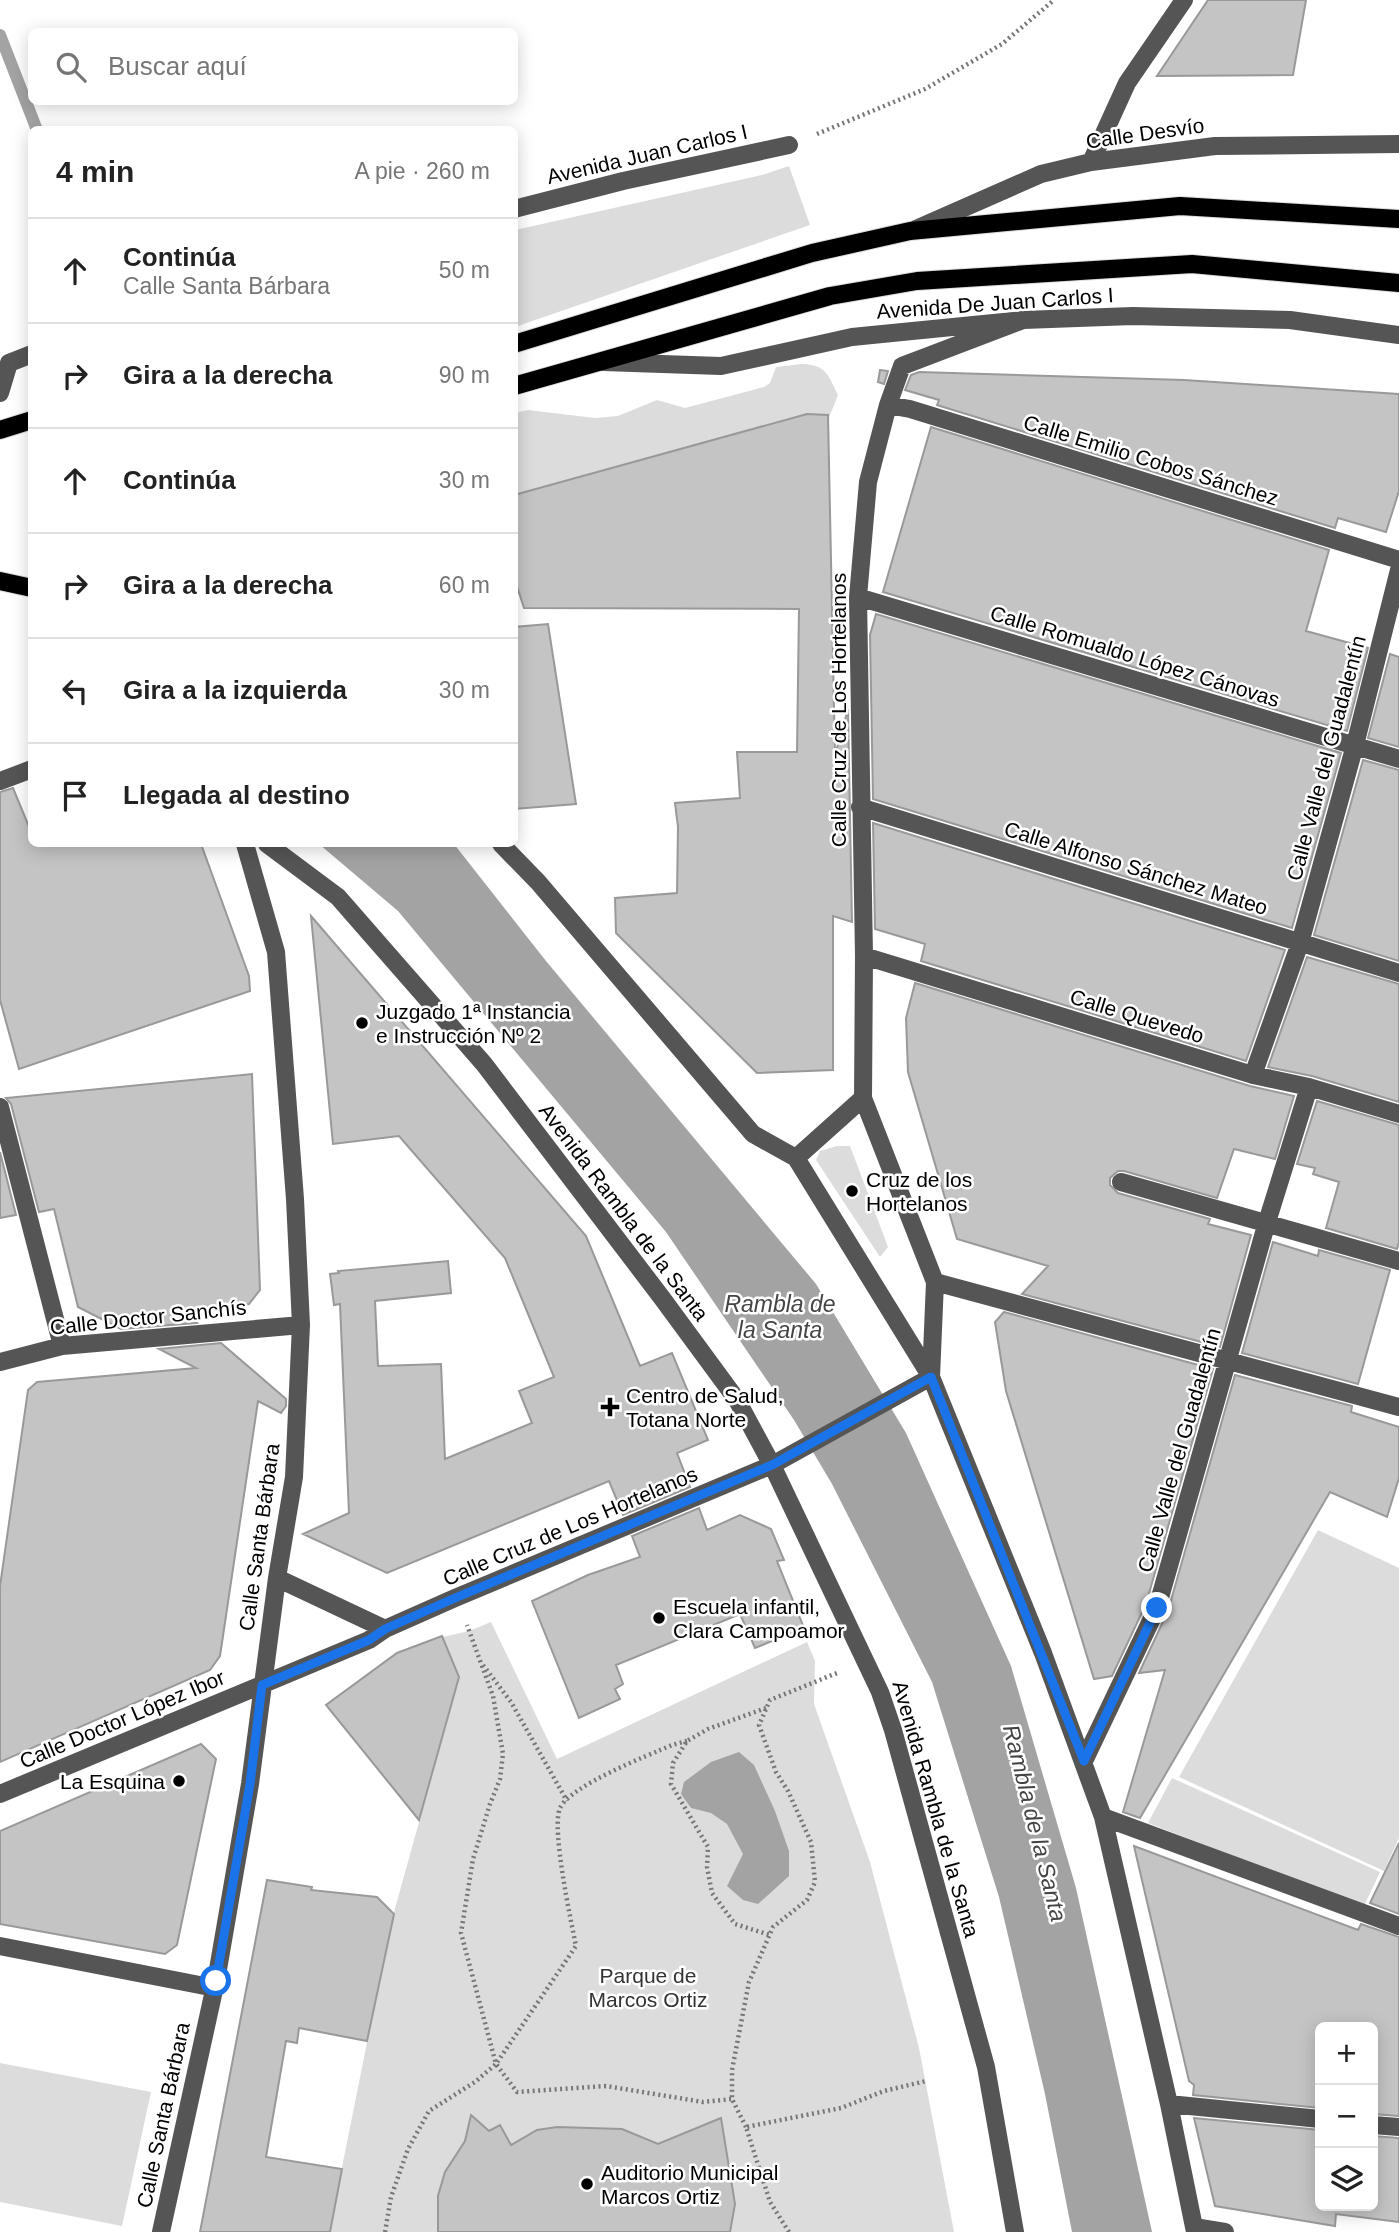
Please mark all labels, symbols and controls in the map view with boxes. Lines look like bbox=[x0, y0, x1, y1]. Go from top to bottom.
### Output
search box bbox=[28, 28, 518, 105]
icon: search bbox=[52, 48, 90, 86]
text: Buscar aquí bbox=[108, 51, 247, 81]
street label: Calle Desvío bbox=[1084, 113, 1206, 153]
street label: Avenida Juan Carlos I bbox=[545, 120, 749, 188]
text: 4 min bbox=[56, 155, 134, 188]
text: A pie · 260 m bbox=[354, 158, 490, 184]
text: Continúa bbox=[123, 242, 236, 272]
icon: ahead bbox=[56, 252, 94, 290]
text: 50 m bbox=[439, 257, 490, 283]
text: Calle Santa Bárbara bbox=[123, 273, 330, 299]
street label: Avenida De Juan Carlos I bbox=[876, 283, 1114, 323]
icon: right bbox=[56, 357, 94, 395]
text: Gira a la derecha bbox=[123, 360, 333, 390]
text: 90 m bbox=[439, 362, 490, 388]
street label: Calle Emilio Cobos Sánchez bbox=[1021, 410, 1281, 510]
icon: ahead bbox=[56, 462, 94, 500]
text: Continúa bbox=[123, 465, 236, 495]
text: 30 m bbox=[439, 467, 490, 493]
icon: right bbox=[56, 567, 94, 605]
text: Gira a la derecha bbox=[123, 570, 333, 600]
text: 60 m bbox=[439, 572, 490, 598]
street label: Calle Cruz de Los Hortelanos bbox=[827, 573, 850, 847]
street label: Calle Romualdo López Cánovas bbox=[988, 601, 1282, 711]
street label: Calle Valle del Guadalentín bbox=[1282, 633, 1370, 883]
icon: left bbox=[56, 672, 94, 710]
text: Gira a la izquierda bbox=[123, 675, 347, 705]
text: 30 m bbox=[439, 677, 490, 703]
icon: arrive bbox=[56, 777, 94, 815]
text: Llegada al destino bbox=[123, 780, 350, 810]
street label: Calle Alfonso Sánchez Mateo bbox=[1001, 817, 1271, 919]
street label: Calle Quevedo bbox=[1067, 985, 1207, 1047]
place label: Juzgado 1ª Instancia e Instrucción Nº 2 bbox=[376, 1000, 571, 1047]
marker: Juzgado 1ª Instancia e Instrucción Nº 2 bbox=[354, 1015, 370, 1031]
street label: Avenida Rambla de la Santa bbox=[535, 1099, 713, 1325]
place label: Cruz de los Hortelanos bbox=[866, 1168, 972, 1215]
marker: Cruz de los Hortelanos bbox=[844, 1183, 860, 1199]
water label: Rambla de la Santa bbox=[724, 1291, 836, 1343]
street label: Calle Doctor Sanchís bbox=[49, 1295, 247, 1339]
street label: Calle Valle del Guadalentín bbox=[1133, 1325, 1225, 1575]
place label: Centro de Salud, Totana Norte bbox=[626, 1384, 784, 1431]
marker: Centro de Salud, Totana Norte bbox=[600, 1397, 620, 1417]
street label: Calle Santa Bárbara bbox=[234, 1441, 284, 1632]
street label: Calle Cruz de Los Hortelanos bbox=[439, 1462, 701, 1590]
route end bbox=[1141, 1592, 1172, 1623]
place label: Escuela infantil, Clara Campoamor bbox=[673, 1595, 845, 1642]
marker: Escuela infantil, Clara Campoamor bbox=[651, 1610, 667, 1626]
street label: Calle Doctor López Ibor bbox=[16, 1665, 228, 1773]
street label: Avenida Rambla de la Santa bbox=[888, 1678, 984, 1940]
water label: Rambla de la Santa bbox=[998, 1722, 1072, 1924]
place label: La Esquina bbox=[60, 1770, 165, 1793]
marker: La Esquina bbox=[171, 1773, 187, 1789]
park label: Parque de Marcos Ortiz bbox=[588, 1964, 708, 2011]
route start bbox=[200, 1965, 231, 1996]
street label: Calle Santa Bárbara bbox=[132, 2020, 194, 2210]
map controls bbox=[1315, 2022, 1378, 2211]
button: + bbox=[1315, 2022, 1378, 2085]
button: − bbox=[1315, 2085, 1378, 2148]
button: layers bbox=[1315, 2148, 1378, 2211]
place label: Auditorio Municipal Marcos Ortiz bbox=[601, 2161, 778, 2208]
marker: Auditorio Municipal Marcos Ortiz bbox=[579, 2176, 595, 2192]

